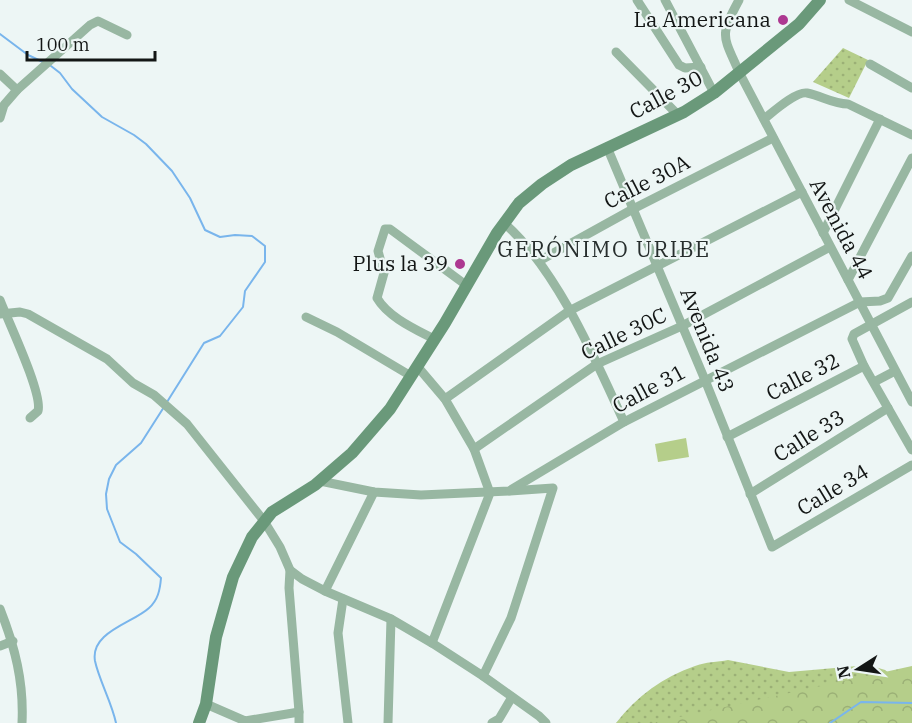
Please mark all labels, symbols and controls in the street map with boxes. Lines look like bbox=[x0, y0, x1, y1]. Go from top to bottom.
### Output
place label: La Americana bbox=[633, 5, 771, 33]
marker: La Americana bbox=[776, 13, 790, 27]
scale bar bbox=[27, 24, 154, 62]
text: 100 m bbox=[36, 33, 90, 56]
street label: Calle 30 bbox=[624, 63, 707, 125]
street label: Calle 30A bbox=[599, 147, 695, 215]
street label: Avenida 44 bbox=[804, 173, 880, 284]
district label: GERÓNIMO URIBE bbox=[497, 234, 711, 263]
place label: Plus la 39 bbox=[353, 249, 448, 277]
marker: Plus la 39 bbox=[453, 257, 467, 271]
street label: Avenida 43 bbox=[674, 283, 742, 396]
street label: Calle 30C bbox=[576, 300, 671, 366]
street label: Calle 32 bbox=[761, 346, 844, 406]
street label: Calle 31 bbox=[607, 357, 690, 419]
street label: Calle 33 bbox=[768, 402, 849, 468]
street label: Calle 34 bbox=[791, 457, 873, 521]
north arrow bbox=[828, 639, 888, 699]
text: N bbox=[832, 664, 854, 680]

